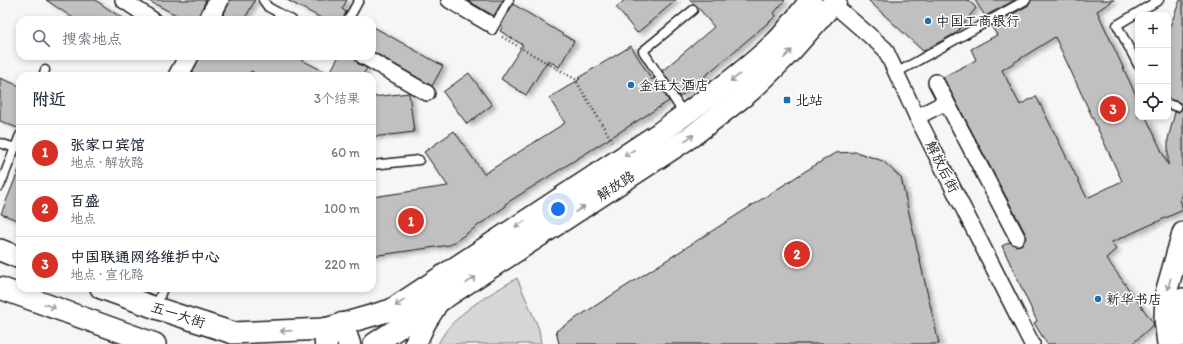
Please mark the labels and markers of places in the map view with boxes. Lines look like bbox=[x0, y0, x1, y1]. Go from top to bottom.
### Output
place label: 中国工商银行 bbox=[936, 13, 1020, 30]
marker: 中国工商银行 bbox=[923, 16, 933, 26]
place label: 金钰大酒店 bbox=[639, 77, 709, 94]
marker: 金钰大酒店 bbox=[626, 80, 636, 90]
place label: 北站 bbox=[795, 92, 823, 109]
pin: 3 bbox=[1100, 94, 1126, 124]
marker: 北站 bbox=[782, 95, 792, 105]
pin: 1 bbox=[398, 206, 424, 236]
pin: 2 bbox=[784, 239, 810, 269]
place label: 新华书店 bbox=[1106, 291, 1162, 308]
marker: 新华书店 bbox=[1093, 294, 1103, 304]

